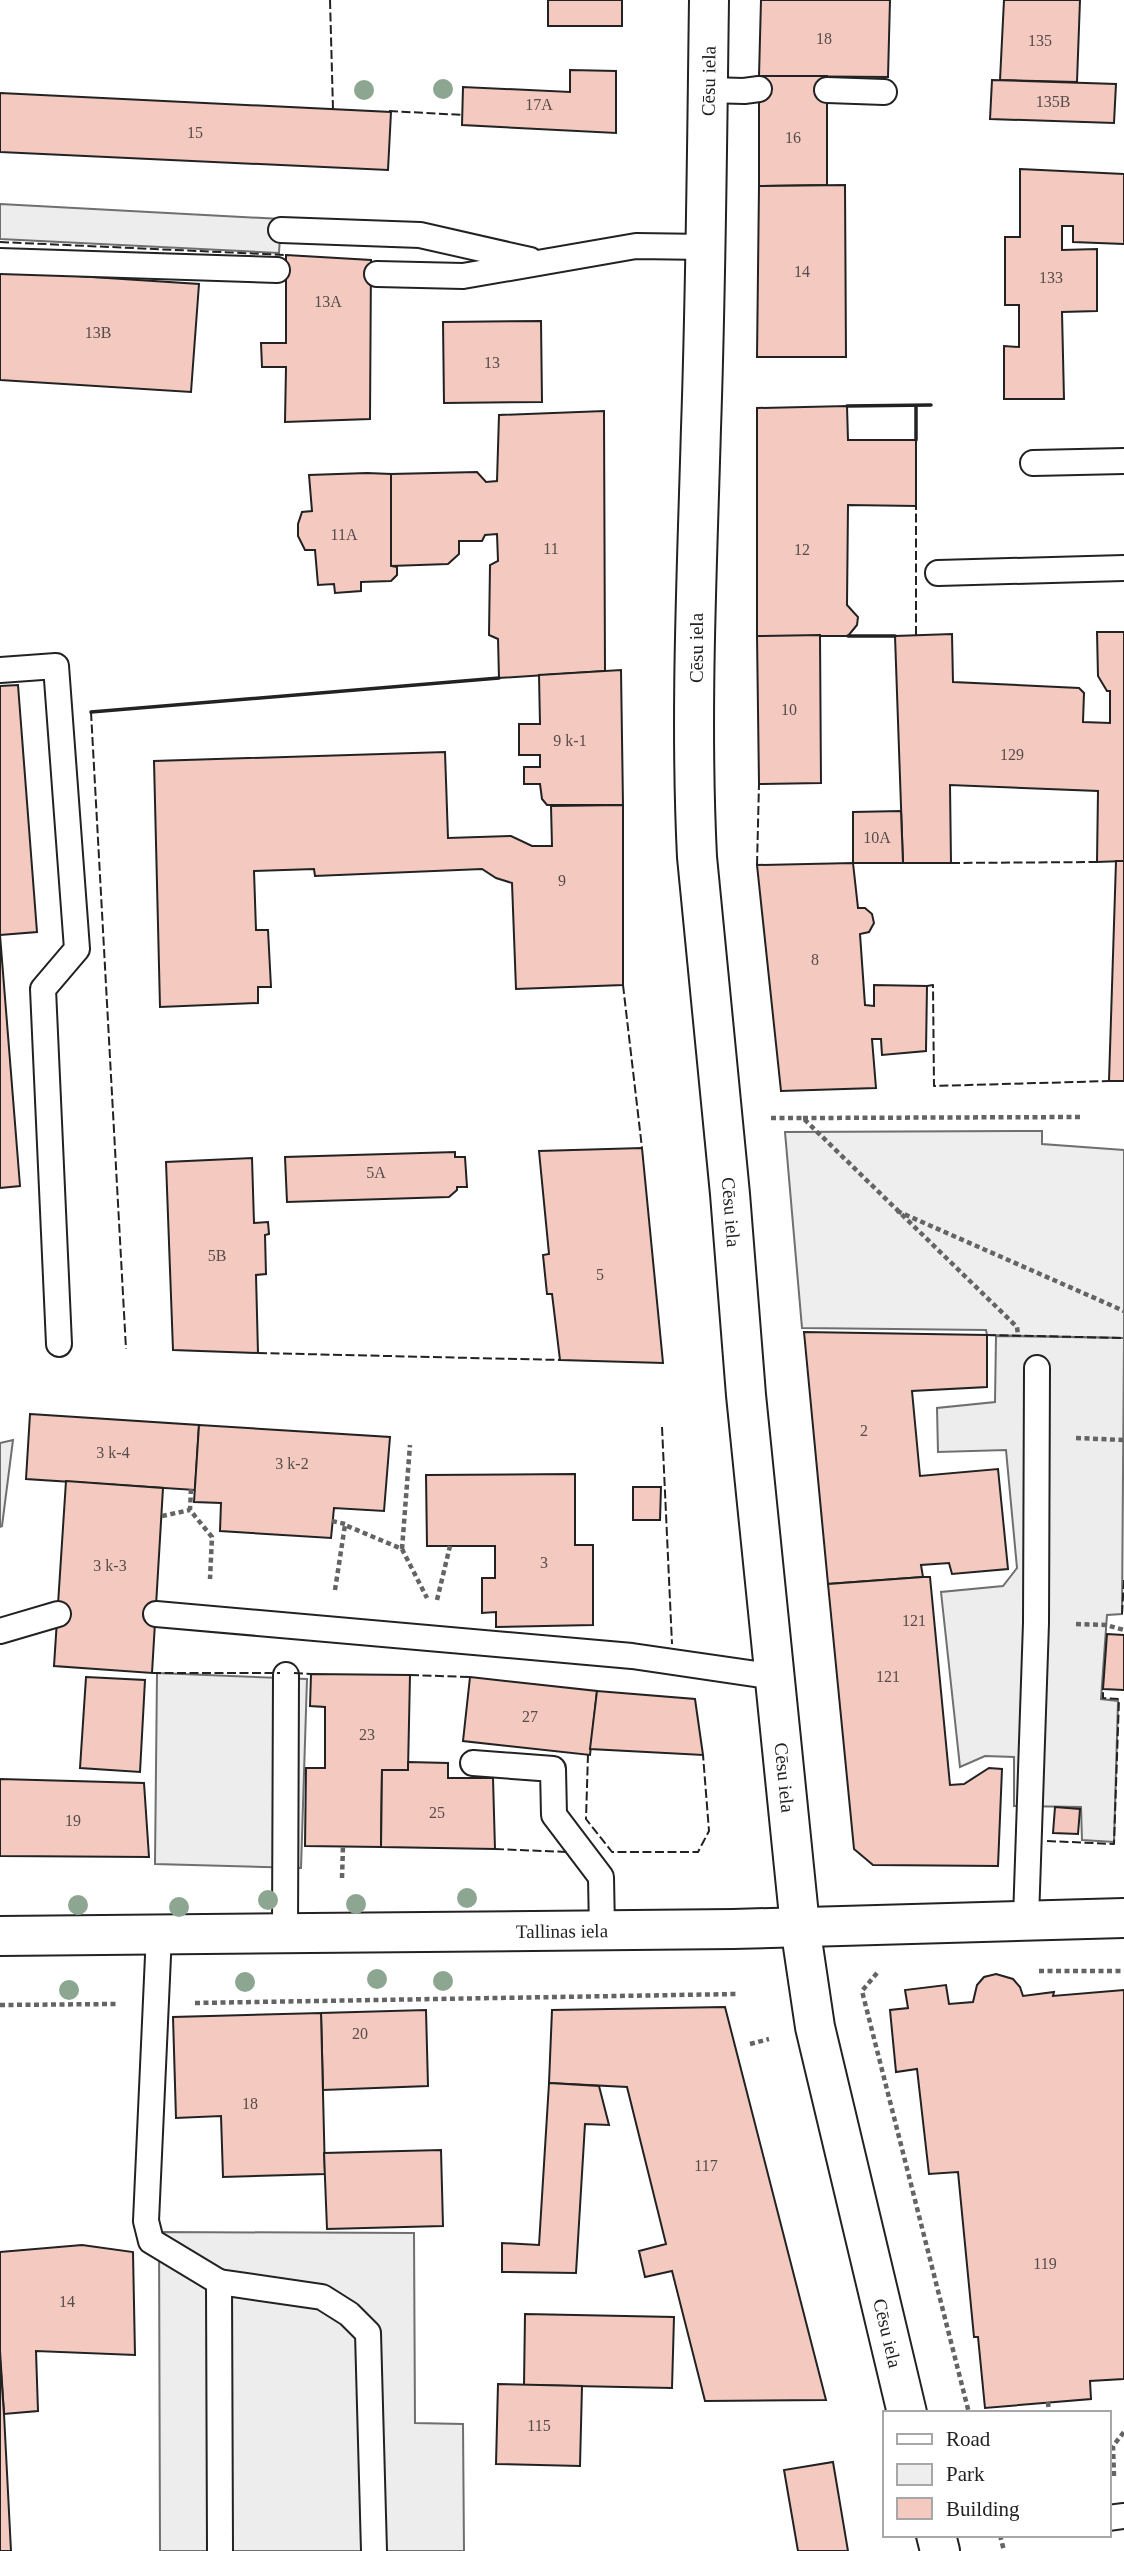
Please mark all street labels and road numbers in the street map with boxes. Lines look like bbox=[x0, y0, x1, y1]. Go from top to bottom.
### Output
street label: Cēsu iela bbox=[697, 45, 720, 116]
street label: Cēsu iela bbox=[686, 612, 707, 683]
street label: Cēsu iela bbox=[717, 1176, 744, 1249]
street label: Cēsu iela bbox=[770, 1742, 798, 1814]
street label: Tallinas iela bbox=[516, 1920, 609, 1942]
street label: Cēsu iela bbox=[869, 2297, 906, 2370]

